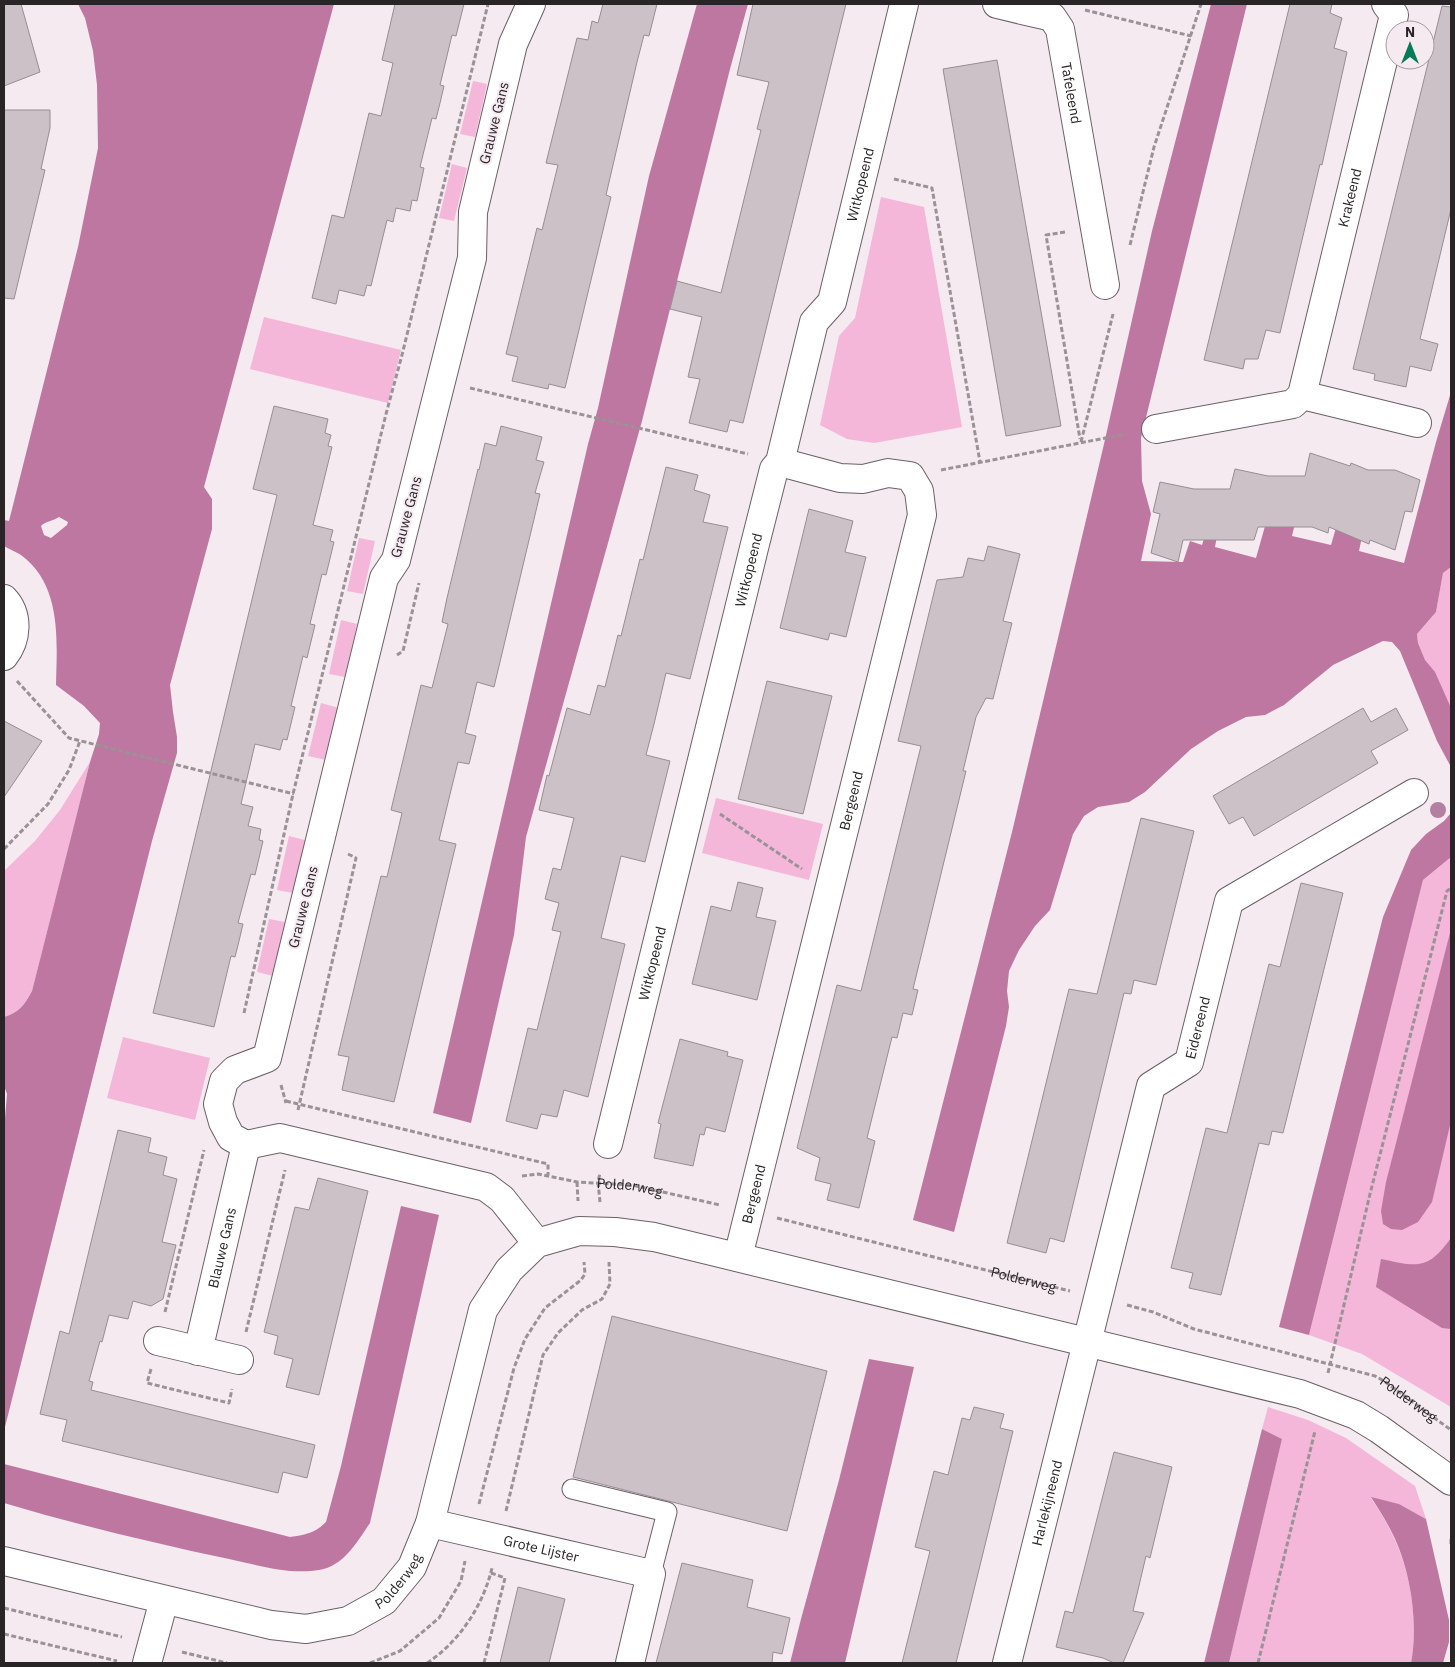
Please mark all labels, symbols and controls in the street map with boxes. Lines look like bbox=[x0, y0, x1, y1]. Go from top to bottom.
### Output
north arrow bbox=[1385, 20, 1435, 70]
text: N bbox=[1405, 23, 1415, 41]
street label: Tafeleend bbox=[1057, 61, 1085, 125]
street label: Grauwe Gans bbox=[475, 80, 513, 166]
street label: Witkopeend bbox=[843, 146, 878, 223]
street label: Krakeend bbox=[1334, 166, 1366, 229]
street label: Grauwe Gans bbox=[386, 474, 426, 560]
street label: Witkopeend bbox=[731, 531, 766, 609]
street label: Bergeend bbox=[835, 769, 867, 832]
street label: Grauwe Gans bbox=[284, 864, 322, 950]
street label: Witkopeend bbox=[635, 925, 670, 1002]
street label: Eidereend bbox=[1181, 994, 1214, 1061]
street label: Bergeend bbox=[738, 1162, 770, 1225]
street label: Polderweg bbox=[596, 1174, 665, 1201]
street label: Blauwe Gans bbox=[204, 1206, 240, 1290]
street label: Polderweg bbox=[989, 1263, 1059, 1296]
street label: Polderweg bbox=[1376, 1372, 1441, 1426]
street label: Harlekijneend bbox=[1028, 1458, 1066, 1548]
street label: Grote Lijster bbox=[502, 1531, 581, 1566]
street label: Polderweg bbox=[372, 1550, 426, 1613]

